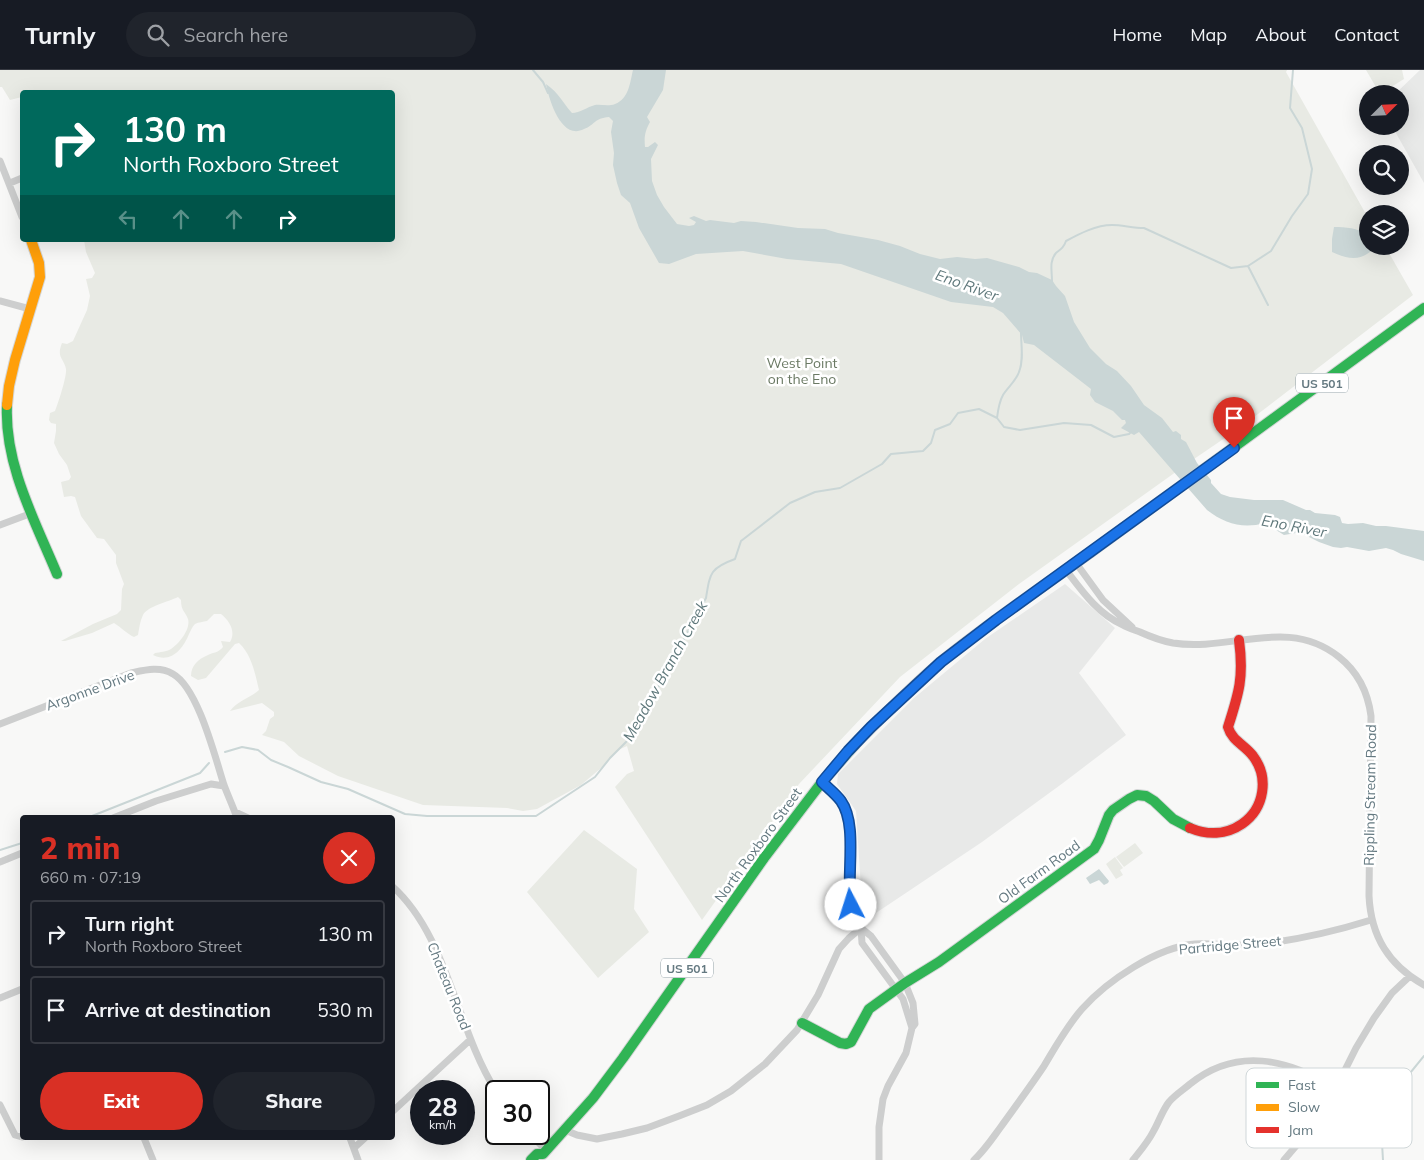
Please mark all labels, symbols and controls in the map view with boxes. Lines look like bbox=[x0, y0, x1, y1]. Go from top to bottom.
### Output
search box bbox=[126, 12, 476, 57]
text: Turnly bbox=[25, 20, 96, 50]
icon: search bbox=[144, 21, 172, 49]
text: Search here bbox=[184, 23, 288, 47]
text: Home bbox=[1112, 23, 1162, 46]
text: Map bbox=[1190, 23, 1227, 46]
text: About bbox=[1255, 23, 1306, 46]
text: Contact bbox=[1334, 23, 1399, 46]
north arrow bbox=[1359, 85, 1409, 135]
map controls bbox=[1359, 85, 1409, 255]
text: 130 m bbox=[123, 107, 227, 151]
icon: right bbox=[40, 110, 105, 175]
button: search bbox=[1359, 145, 1409, 195]
text: North Roxboro Street bbox=[123, 150, 339, 178]
icon: left bbox=[114, 205, 142, 233]
icon: ahead bbox=[167, 205, 195, 233]
icon: ahead bbox=[220, 205, 248, 233]
icon: right bbox=[273, 205, 301, 233]
button: layers bbox=[1359, 205, 1409, 255]
water label: Eno River bbox=[933, 265, 1002, 305]
park label: West Point on the Eno bbox=[766, 354, 838, 388]
road number: US 501 bbox=[1296, 374, 1348, 392]
pin bbox=[1213, 397, 1255, 448]
icon: arrive bbox=[1220, 404, 1248, 432]
water label: Eno River bbox=[1260, 510, 1328, 542]
water label: Meadow Branch Creek bbox=[618, 596, 712, 745]
street label: Argonne Drive bbox=[43, 666, 137, 714]
street label: Rippling Stream Road bbox=[1360, 724, 1380, 866]
street label: North Roxboro Street bbox=[710, 784, 806, 906]
text: 2 min bbox=[40, 829, 120, 867]
button: close bbox=[323, 832, 375, 884]
street label: Old Farm Road bbox=[994, 836, 1084, 908]
text: 660 m · 07:19 bbox=[40, 867, 141, 887]
position arrow bbox=[824, 878, 876, 930]
text: Turn right bbox=[85, 912, 174, 936]
icon: right bbox=[42, 920, 70, 948]
text: 130 m bbox=[317, 922, 373, 946]
street label: Partridge Street bbox=[1178, 932, 1282, 958]
text: North Roxboro Street bbox=[85, 936, 242, 956]
street label: Chateau Road bbox=[423, 939, 475, 1033]
road number: US 501 bbox=[661, 958, 713, 978]
icon: arrive bbox=[42, 996, 70, 1024]
text: Arrive at destination bbox=[85, 998, 271, 1022]
text: 530 m bbox=[317, 998, 373, 1022]
legend bbox=[1246, 1068, 1412, 1148]
button: Exit bbox=[40, 1072, 203, 1130]
button: Share bbox=[213, 1072, 375, 1130]
text: Fast bbox=[1288, 1076, 1316, 1094]
speed limit sign: 30 bbox=[485, 1080, 550, 1145]
text: 28 bbox=[427, 1091, 458, 1122]
text: Slow bbox=[1288, 1098, 1320, 1116]
text: km/h bbox=[429, 1117, 456, 1132]
text: Jam bbox=[1288, 1121, 1313, 1139]

